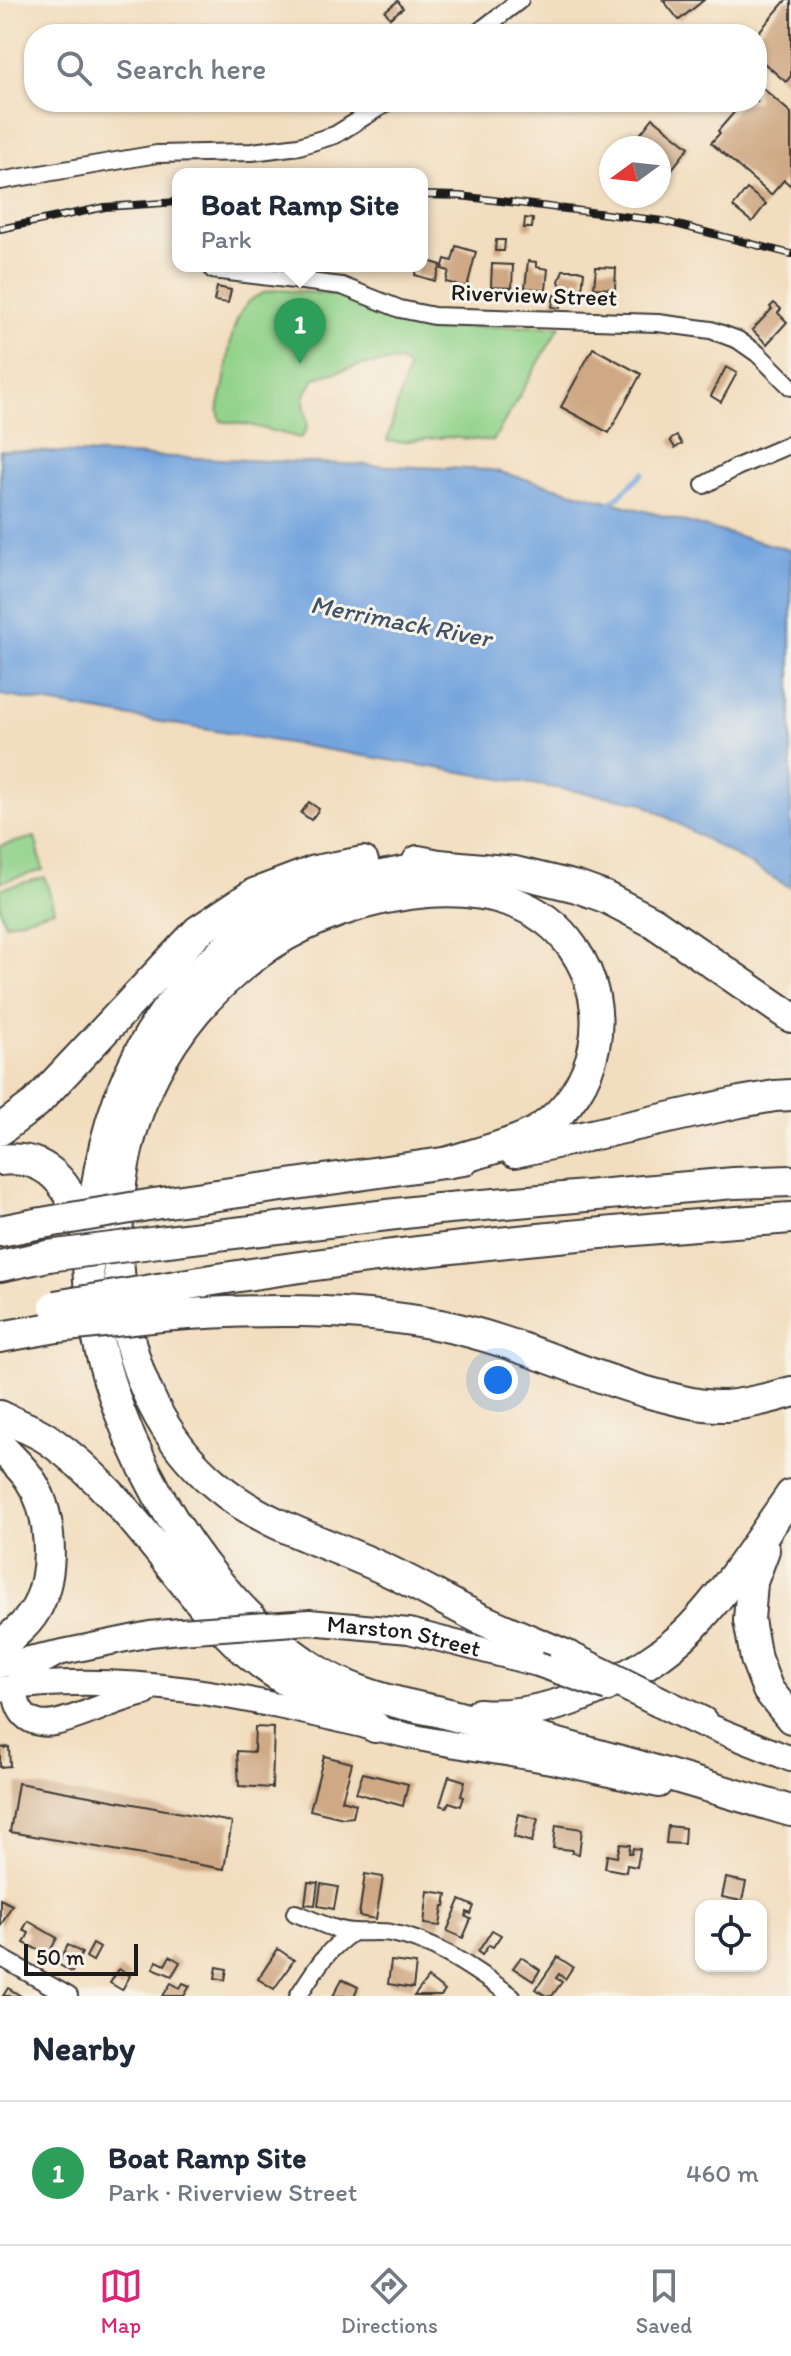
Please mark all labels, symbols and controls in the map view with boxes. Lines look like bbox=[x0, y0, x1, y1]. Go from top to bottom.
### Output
search box bbox=[24, 24, 767, 112]
icon: search bbox=[52, 46, 96, 90]
text: Search here bbox=[116, 50, 266, 87]
north arrow bbox=[599, 136, 671, 208]
popup bbox=[172, 168, 428, 272]
text: Boat Ramp Site bbox=[201, 186, 399, 223]
text: Park bbox=[201, 223, 252, 255]
street label: Riverview Street bbox=[450, 277, 618, 312]
pin: 1 bbox=[274, 298, 326, 364]
water label: Merrimack River bbox=[308, 588, 497, 655]
your location bbox=[478, 1360, 518, 1400]
street label: Marston Street bbox=[326, 1609, 484, 1663]
map controls bbox=[695, 1900, 767, 1972]
button: locate bbox=[695, 1900, 767, 1972]
scale bar bbox=[24, 1940, 138, 1976]
text: 50 m bbox=[36, 1944, 85, 1971]
text: Nearby bbox=[32, 2028, 135, 2069]
text: Boat Ramp Site bbox=[108, 2139, 307, 2176]
text: 1 bbox=[52, 2157, 64, 2189]
text: 460 m bbox=[686, 2157, 759, 2189]
text: Park · Riverview Street bbox=[108, 2176, 358, 2208]
tab: Map bbox=[99, 2264, 143, 2339]
tab: Directions bbox=[341, 2264, 438, 2339]
tab: Saved bbox=[636, 2264, 692, 2339]

